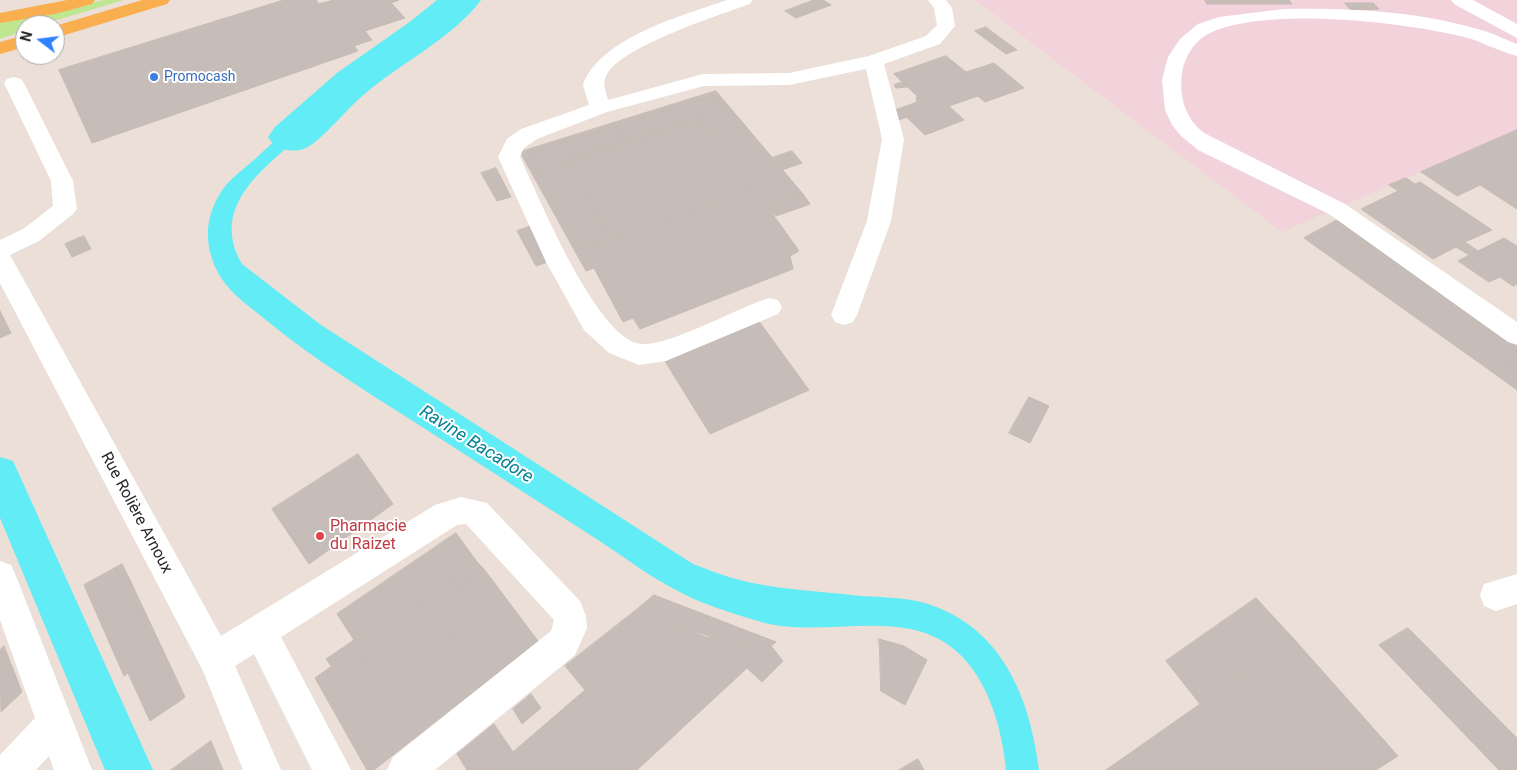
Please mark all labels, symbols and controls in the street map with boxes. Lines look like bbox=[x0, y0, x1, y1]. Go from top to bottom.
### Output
north arrow bbox=[15, 15, 65, 65]
text: N bbox=[17, 30, 35, 43]
place label: Promocash bbox=[164, 69, 236, 85]
marker: Promocash bbox=[148, 71, 160, 83]
water label: Ravine Bacadore bbox=[415, 401, 537, 489]
street label: Rue Rolière Arnoux bbox=[96, 449, 176, 577]
place label: Pharmacie du Raizet bbox=[330, 517, 407, 555]
marker: Pharmacie du Raizet bbox=[314, 530, 326, 542]

